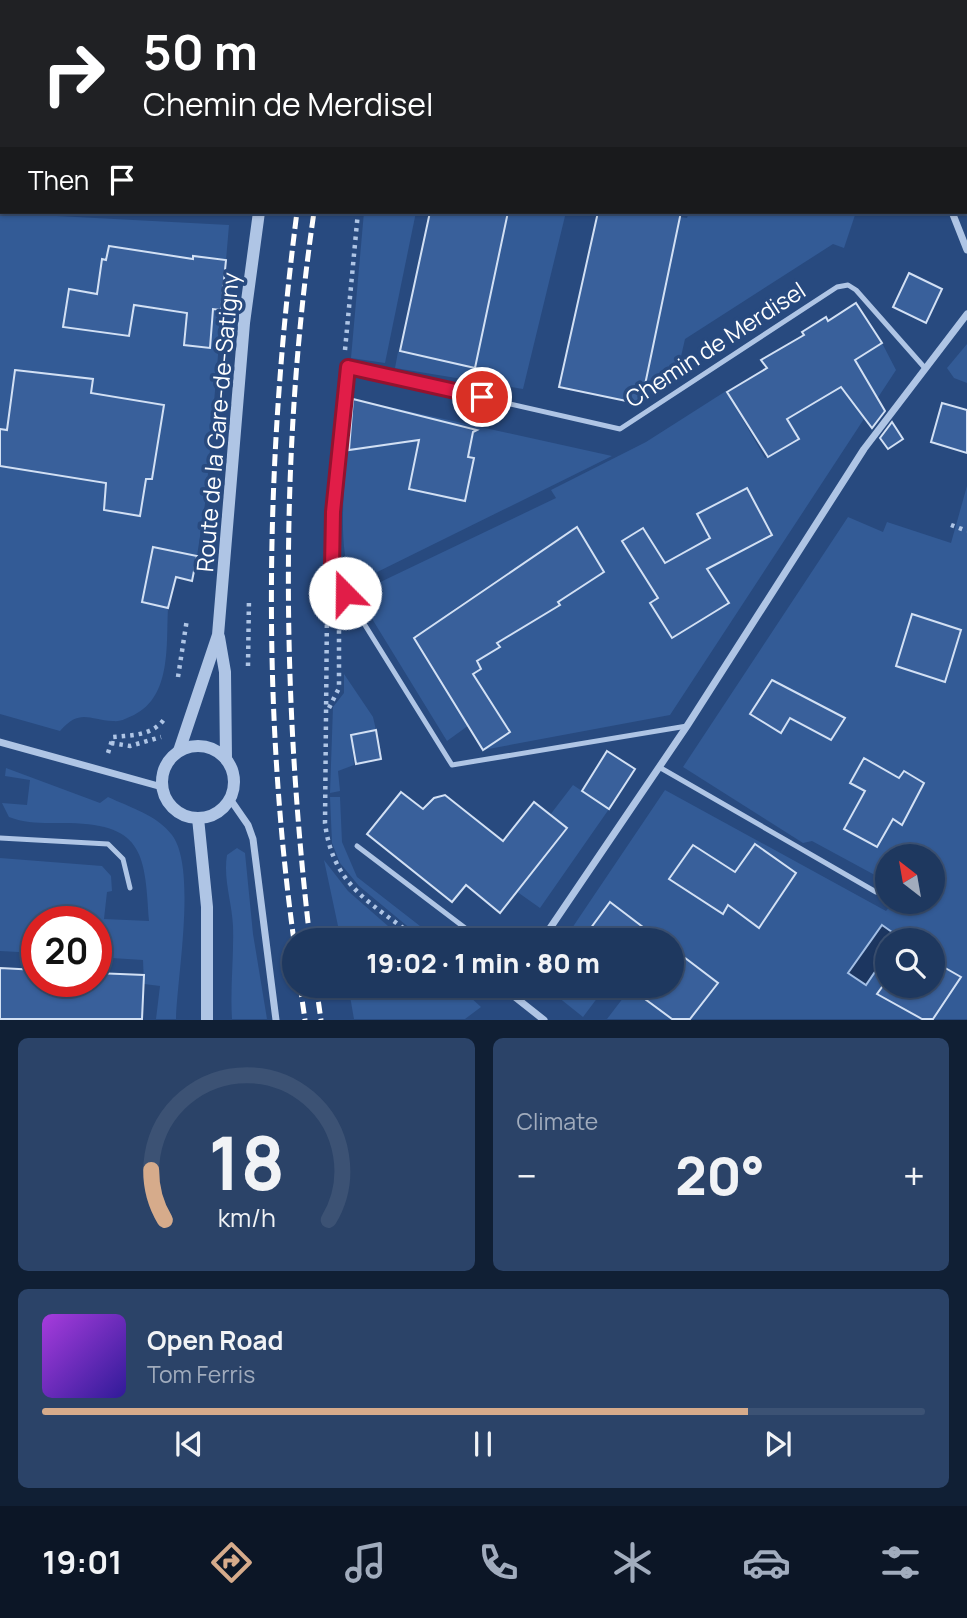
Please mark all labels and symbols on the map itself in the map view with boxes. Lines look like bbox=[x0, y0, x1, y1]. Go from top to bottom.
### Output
street label: Route de la Gare-de-Satigny bbox=[188, 271, 246, 573]
street label: Chemin de Merdisel bbox=[619, 274, 811, 414]
pin bbox=[452, 367, 512, 427]
position arrow bbox=[308, 556, 382, 630]
north arrow bbox=[875, 844, 945, 914]
speed limit sign: 20 bbox=[21, 906, 112, 997]

